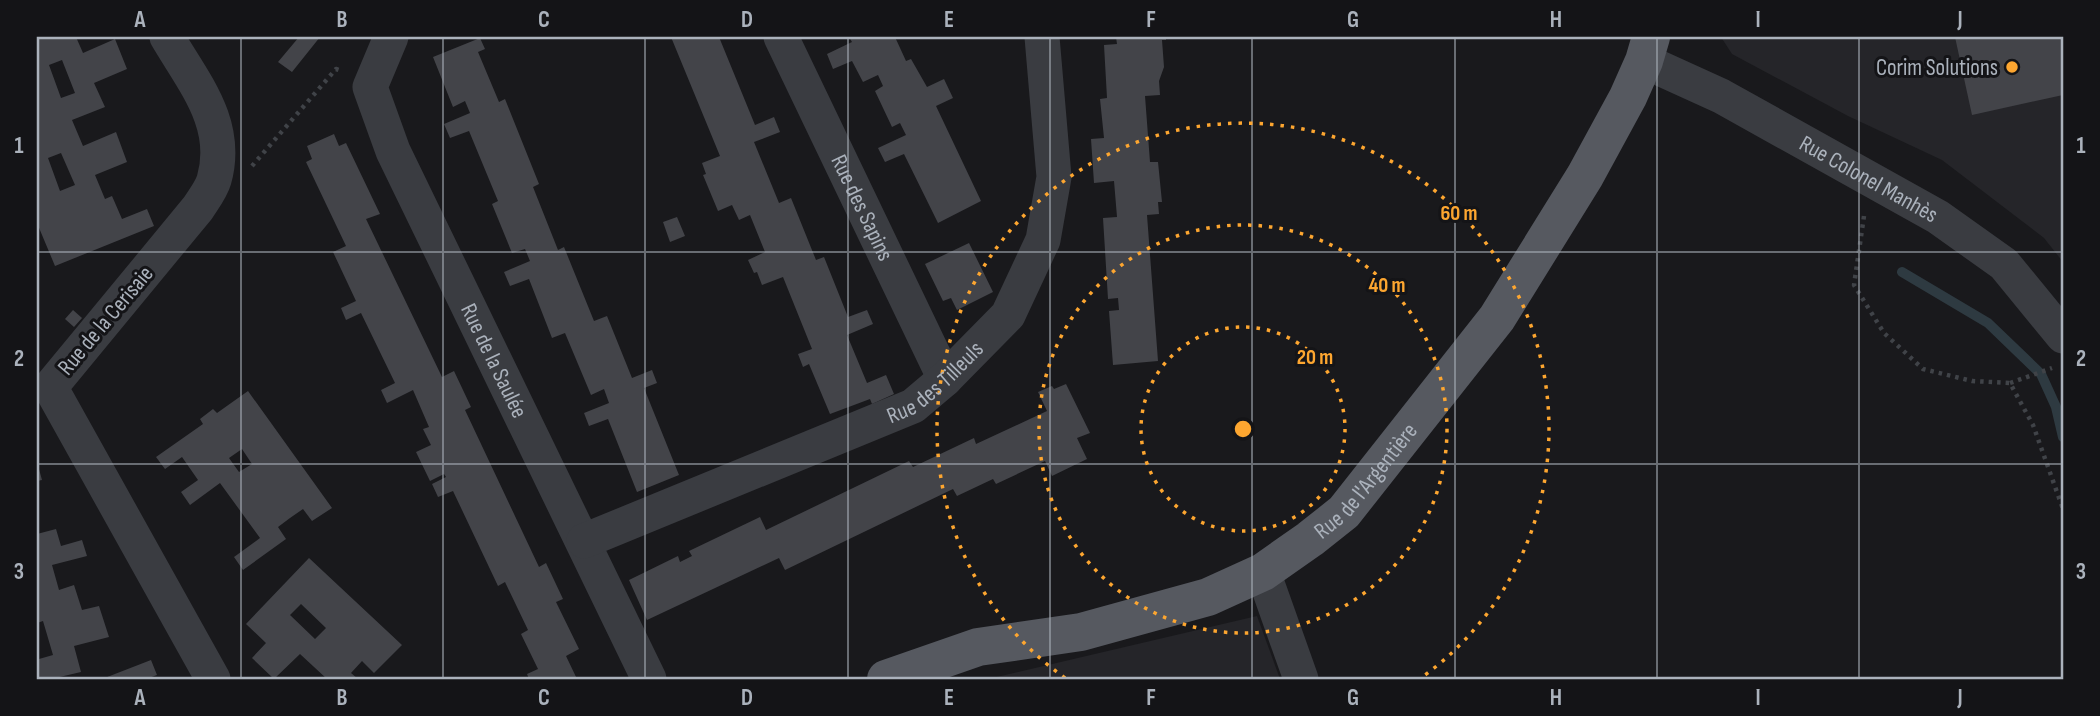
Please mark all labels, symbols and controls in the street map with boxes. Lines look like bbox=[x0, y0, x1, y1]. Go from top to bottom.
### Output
text: A bbox=[134, 6, 147, 34]
text: B bbox=[337, 6, 348, 34]
text: C bbox=[538, 6, 550, 34]
text: D bbox=[741, 6, 753, 34]
text: E bbox=[944, 6, 954, 34]
text: F bbox=[1146, 6, 1156, 34]
text: G bbox=[1347, 6, 1359, 34]
text: H bbox=[1550, 6, 1562, 34]
text: I bbox=[1755, 6, 1761, 34]
text: J bbox=[1956, 6, 1963, 34]
place label: Corim Solutions bbox=[1876, 54, 1998, 82]
marker: Corim Solutions bbox=[2004, 59, 2020, 75]
street label: Rue Colonel Manhès bbox=[1794, 130, 1943, 229]
text: 1 bbox=[14, 132, 24, 160]
text: 1 bbox=[2076, 132, 2086, 160]
street label: Rue des Sapins bbox=[824, 150, 899, 266]
text: 60 m bbox=[1440, 201, 1478, 226]
street label: Rue de la Cerisaie bbox=[52, 260, 160, 381]
text: 40 m bbox=[1369, 273, 1405, 298]
street label: Rue de la Saulée bbox=[454, 299, 533, 423]
street label: Rue des Tilleuls bbox=[883, 335, 990, 430]
text: 2 bbox=[14, 345, 24, 373]
text: 20 m bbox=[1297, 345, 1333, 370]
text: 2 bbox=[2076, 345, 2086, 373]
centre of rings bbox=[1231, 417, 1255, 441]
street label: Rue de l'Argentière bbox=[1309, 418, 1424, 545]
text: 3 bbox=[14, 558, 24, 586]
text: 3 bbox=[2076, 558, 2086, 586]
text: A bbox=[134, 684, 147, 712]
text: B bbox=[337, 684, 348, 712]
text: C bbox=[538, 684, 550, 712]
text: D bbox=[741, 684, 753, 712]
text: E bbox=[944, 684, 954, 712]
text: F bbox=[1146, 684, 1156, 712]
text: G bbox=[1347, 684, 1359, 712]
text: H bbox=[1550, 684, 1562, 712]
text: I bbox=[1755, 684, 1761, 712]
text: J bbox=[1956, 684, 1963, 712]

